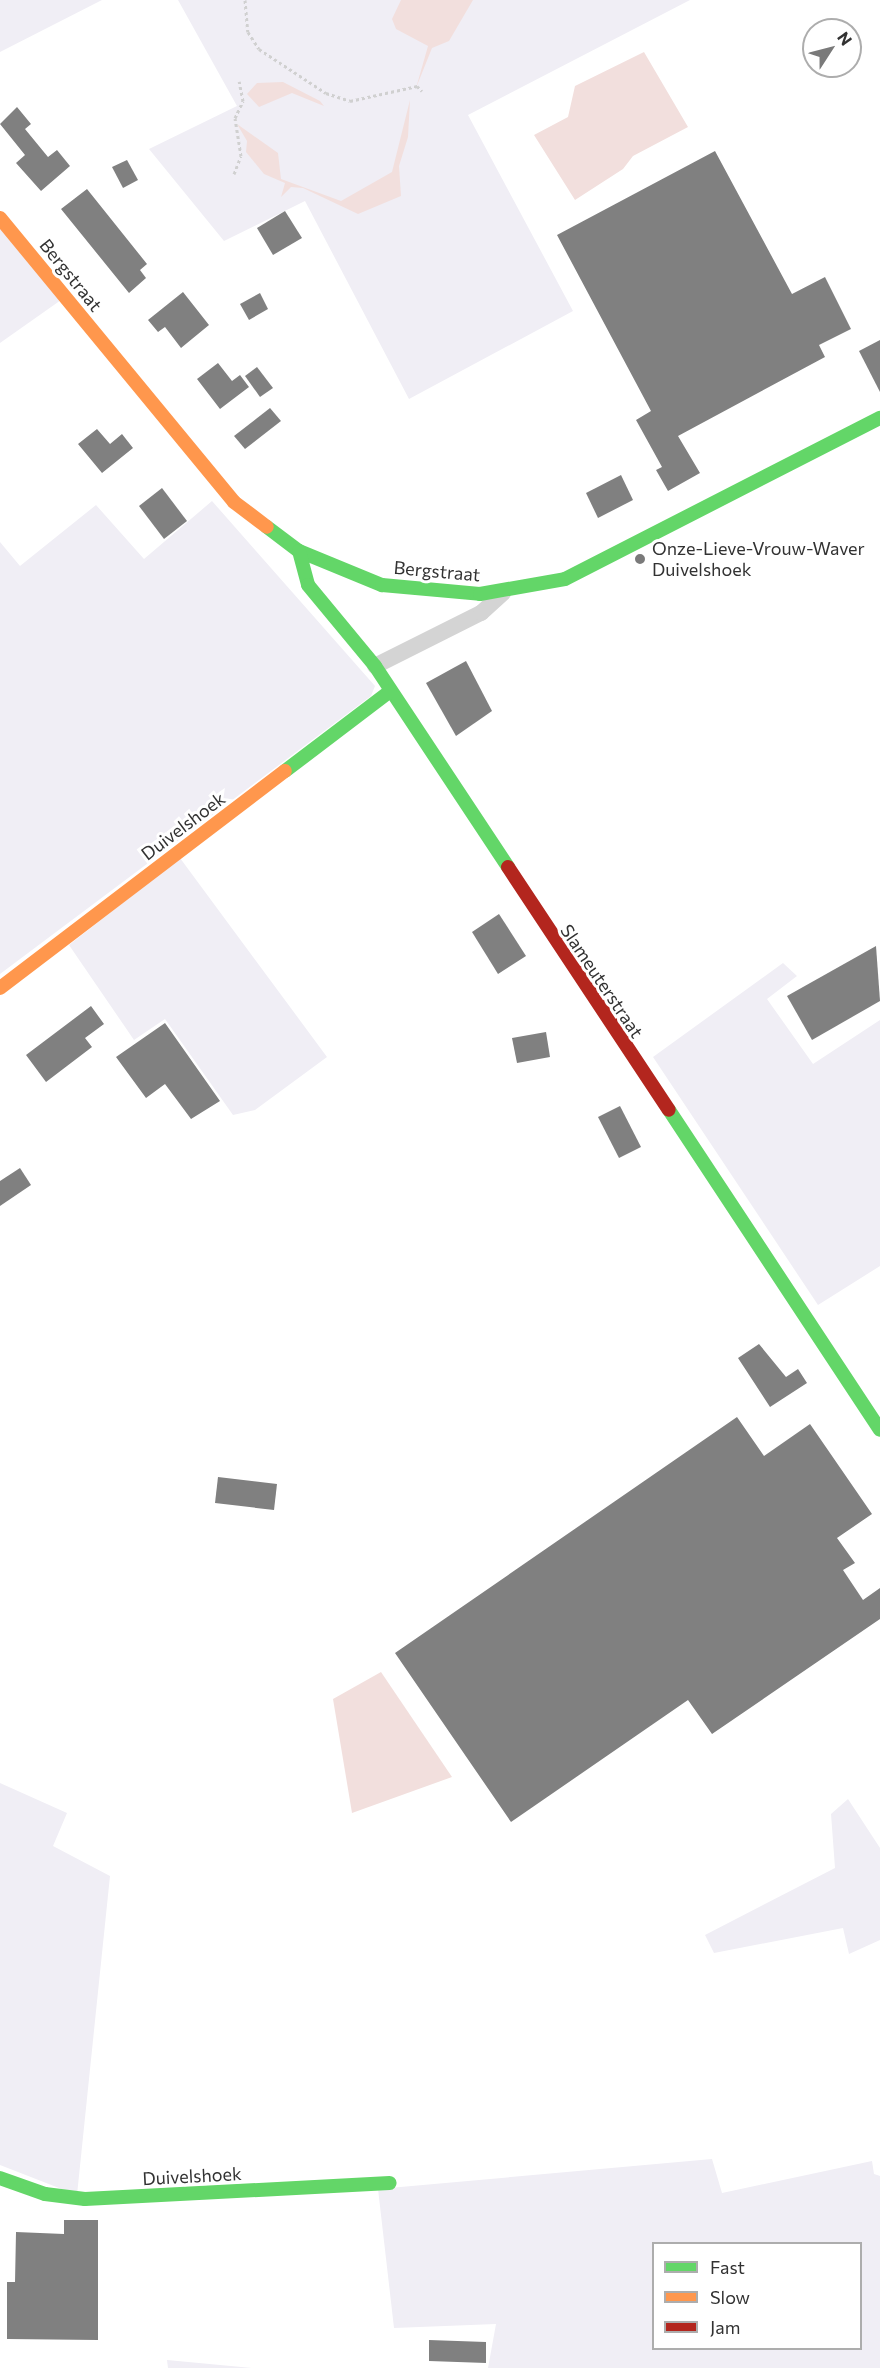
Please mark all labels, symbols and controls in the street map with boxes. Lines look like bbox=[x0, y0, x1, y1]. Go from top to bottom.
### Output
north arrow bbox=[802, 18, 862, 78]
text: N bbox=[834, 28, 857, 49]
street label: Bergstraat bbox=[35, 234, 107, 316]
place label: Onze-Lieve-Vrouw-Waver Duivelshoek bbox=[652, 538, 865, 580]
marker: Onze-Lieve-Vrouw-Waver Duivelshoek bbox=[633, 552, 647, 566]
street label: Bergstraat bbox=[393, 556, 481, 586]
street label: Duivelshoek bbox=[137, 787, 229, 865]
street label: Slameuterstraat bbox=[556, 920, 648, 1042]
street label: Duivelshoek bbox=[142, 2163, 242, 2189]
legend bbox=[652, 2242, 862, 2350]
text: Fast bbox=[710, 2256, 745, 2278]
text: Slow bbox=[710, 2286, 750, 2308]
text: Jam bbox=[710, 2316, 740, 2338]

